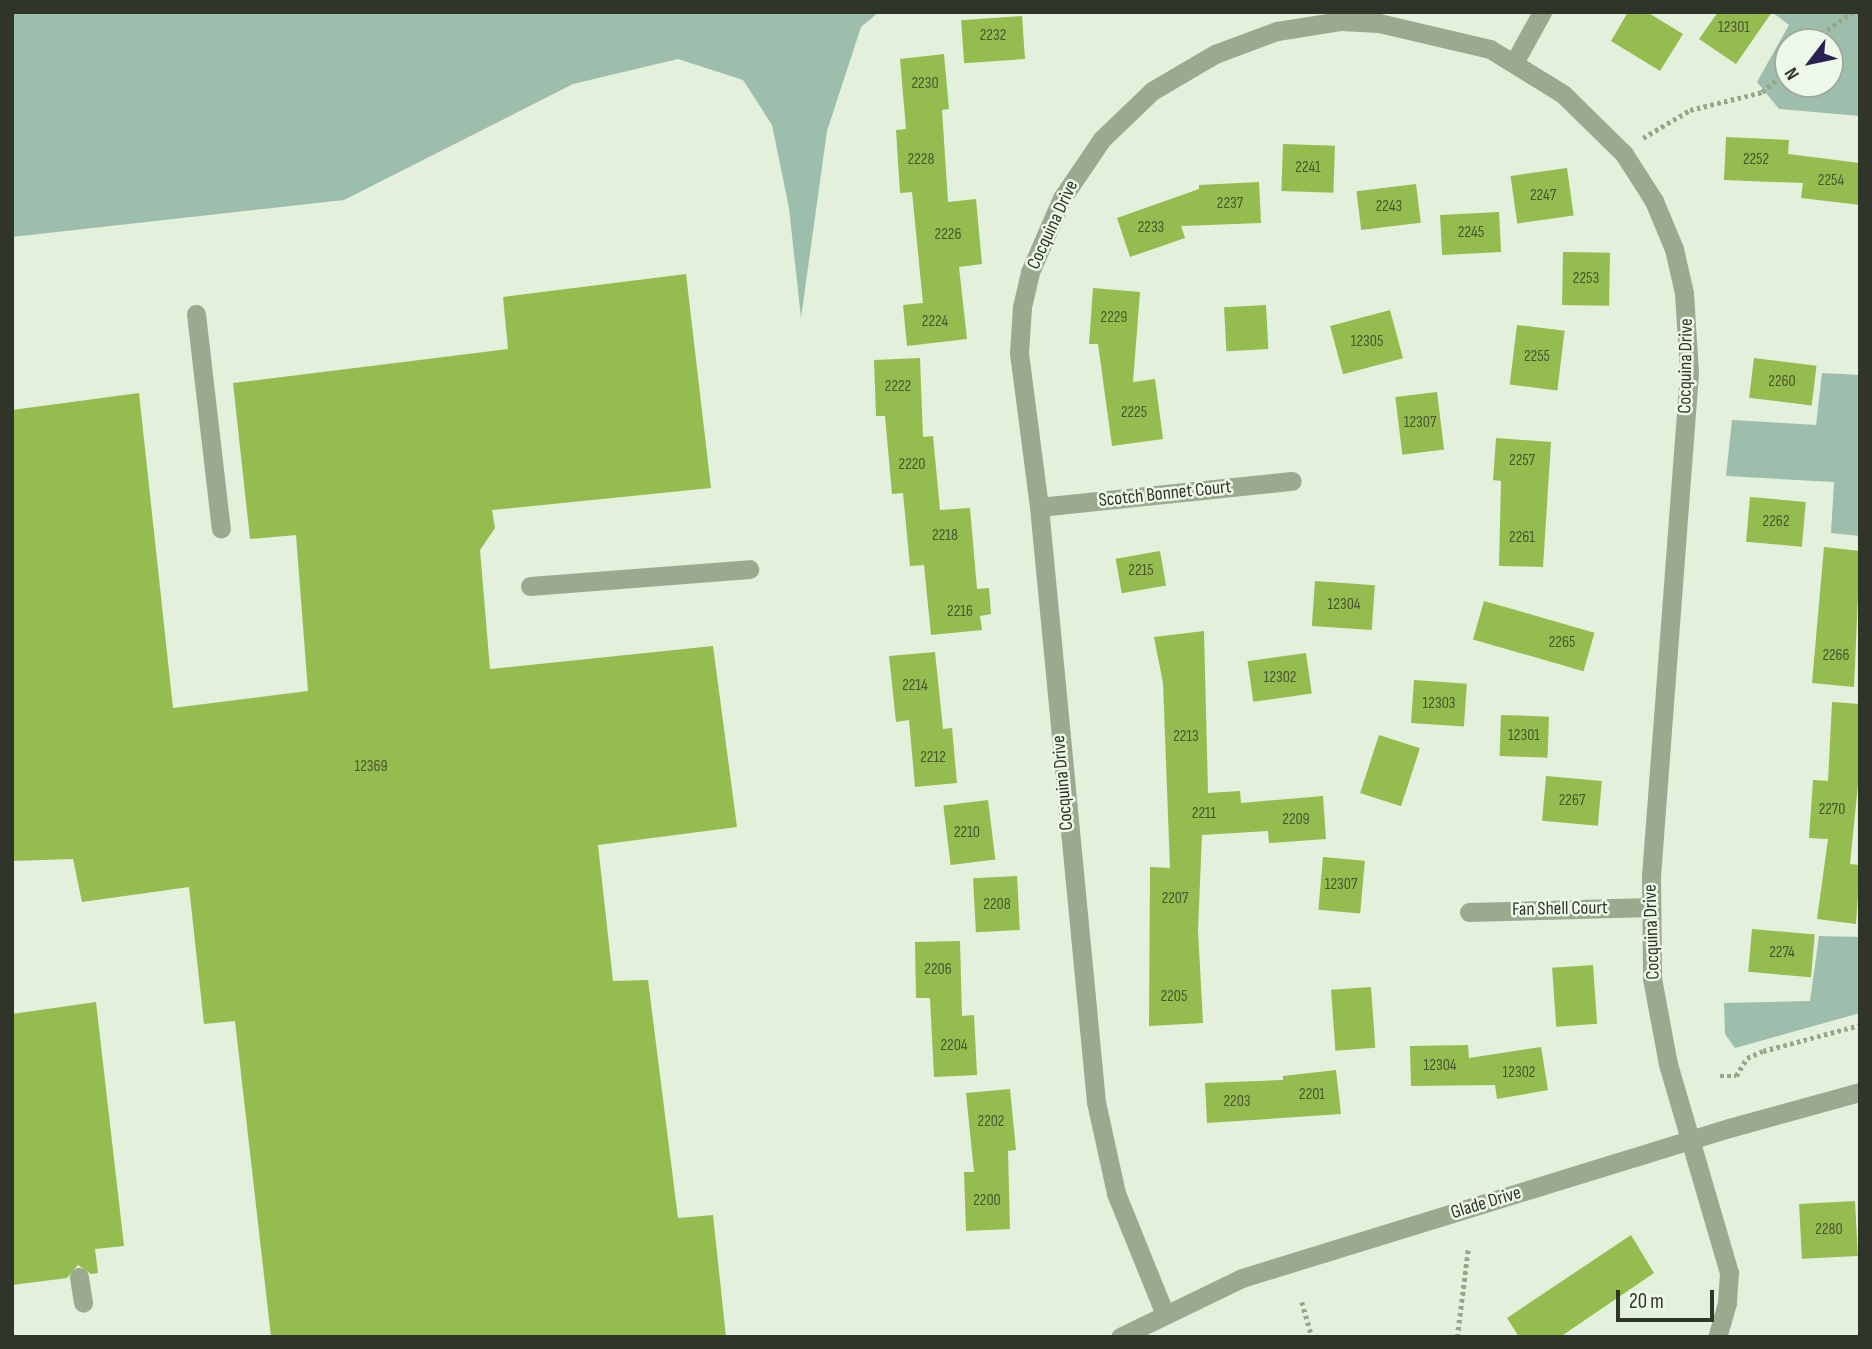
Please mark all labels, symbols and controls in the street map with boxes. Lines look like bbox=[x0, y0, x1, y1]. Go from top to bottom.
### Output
house number: 12301 bbox=[1718, 18, 1750, 38]
house number: 2232 bbox=[980, 26, 1006, 46]
north arrow bbox=[1774, 28, 1844, 98]
text: N bbox=[1780, 63, 1805, 84]
house number: 2230 bbox=[911, 74, 939, 94]
house number: 2228 bbox=[908, 150, 934, 170]
house number: 2252 bbox=[1743, 150, 1769, 170]
house number: 2241 bbox=[1295, 158, 1321, 178]
house number: 2254 bbox=[1818, 171, 1844, 191]
street label: Cocquina Drive bbox=[1022, 177, 1084, 273]
house number: 2247 bbox=[1530, 186, 1556, 206]
house number: 2237 bbox=[1217, 194, 1243, 214]
house number: 2243 bbox=[1376, 197, 1402, 217]
house number: 2233 bbox=[1138, 218, 1164, 238]
house number: 2245 bbox=[1458, 223, 1484, 243]
house number: 2226 bbox=[935, 225, 961, 245]
house number: 2253 bbox=[1573, 269, 1599, 289]
house number: 2229 bbox=[1101, 308, 1127, 328]
house number: 2224 bbox=[922, 312, 948, 332]
street label: Cocquina Drive bbox=[1674, 318, 1698, 414]
house number: 12305 bbox=[1351, 332, 1383, 352]
house number: 2255 bbox=[1524, 347, 1550, 367]
house number: 2260 bbox=[1768, 372, 1796, 392]
house number: 2222 bbox=[885, 377, 911, 397]
house number: 2225 bbox=[1121, 403, 1147, 423]
house number: 12307 bbox=[1404, 413, 1436, 433]
house number: 2257 bbox=[1509, 451, 1535, 471]
house number: 2220 bbox=[899, 455, 925, 475]
street label: Scotch Bonnet Court bbox=[1098, 476, 1232, 512]
house number: 2262 bbox=[1763, 512, 1789, 532]
house number: 2218 bbox=[932, 526, 958, 546]
house number: 2261 bbox=[1509, 528, 1535, 548]
house number: 2215 bbox=[1128, 561, 1154, 581]
house number: 12304 bbox=[1328, 595, 1360, 615]
house number: 2216 bbox=[947, 602, 973, 622]
house number: 2265 bbox=[1549, 633, 1575, 653]
house number: 2266 bbox=[1822, 646, 1850, 666]
house number: 12302 bbox=[1264, 668, 1296, 688]
house number: 2214 bbox=[902, 676, 928, 696]
house number: 12303 bbox=[1423, 694, 1455, 714]
house number: 12301 bbox=[1508, 726, 1540, 746]
house number: 2213 bbox=[1173, 727, 1199, 747]
street label: Cocquina Drive bbox=[1047, 734, 1079, 832]
house number: 2212 bbox=[920, 748, 946, 768]
house number: 12369 bbox=[354, 757, 388, 777]
house number: 2267 bbox=[1559, 791, 1585, 811]
house number: 2270 bbox=[1819, 800, 1845, 820]
house number: 2211 bbox=[1192, 804, 1216, 824]
house number: 2209 bbox=[1282, 810, 1310, 830]
house number: 2210 bbox=[954, 823, 980, 843]
house number: 12307 bbox=[1325, 875, 1357, 895]
street label: Cocquina Drive bbox=[1639, 884, 1665, 980]
house number: 2207 bbox=[1162, 889, 1188, 909]
house number: 2208 bbox=[983, 895, 1011, 915]
street label: Fan Shell Court bbox=[1512, 897, 1608, 921]
house number: 2274 bbox=[1769, 943, 1795, 963]
house number: 2206 bbox=[924, 960, 952, 980]
house number: 2205 bbox=[1161, 987, 1187, 1007]
house number: 2204 bbox=[940, 1036, 968, 1056]
house number: 12304 bbox=[1424, 1056, 1456, 1076]
house number: 12302 bbox=[1503, 1063, 1535, 1083]
house number: 2201 bbox=[1299, 1085, 1325, 1105]
house number: 2203 bbox=[1223, 1092, 1251, 1112]
house number: 2202 bbox=[978, 1112, 1004, 1132]
street label: Glade Drive bbox=[1448, 1182, 1524, 1224]
house number: 2200 bbox=[973, 1191, 1001, 1211]
house number: 2280 bbox=[1815, 1220, 1843, 1240]
scale bar bbox=[1620, 1276, 1718, 1320]
text: 20 m bbox=[1629, 1289, 1664, 1314]

